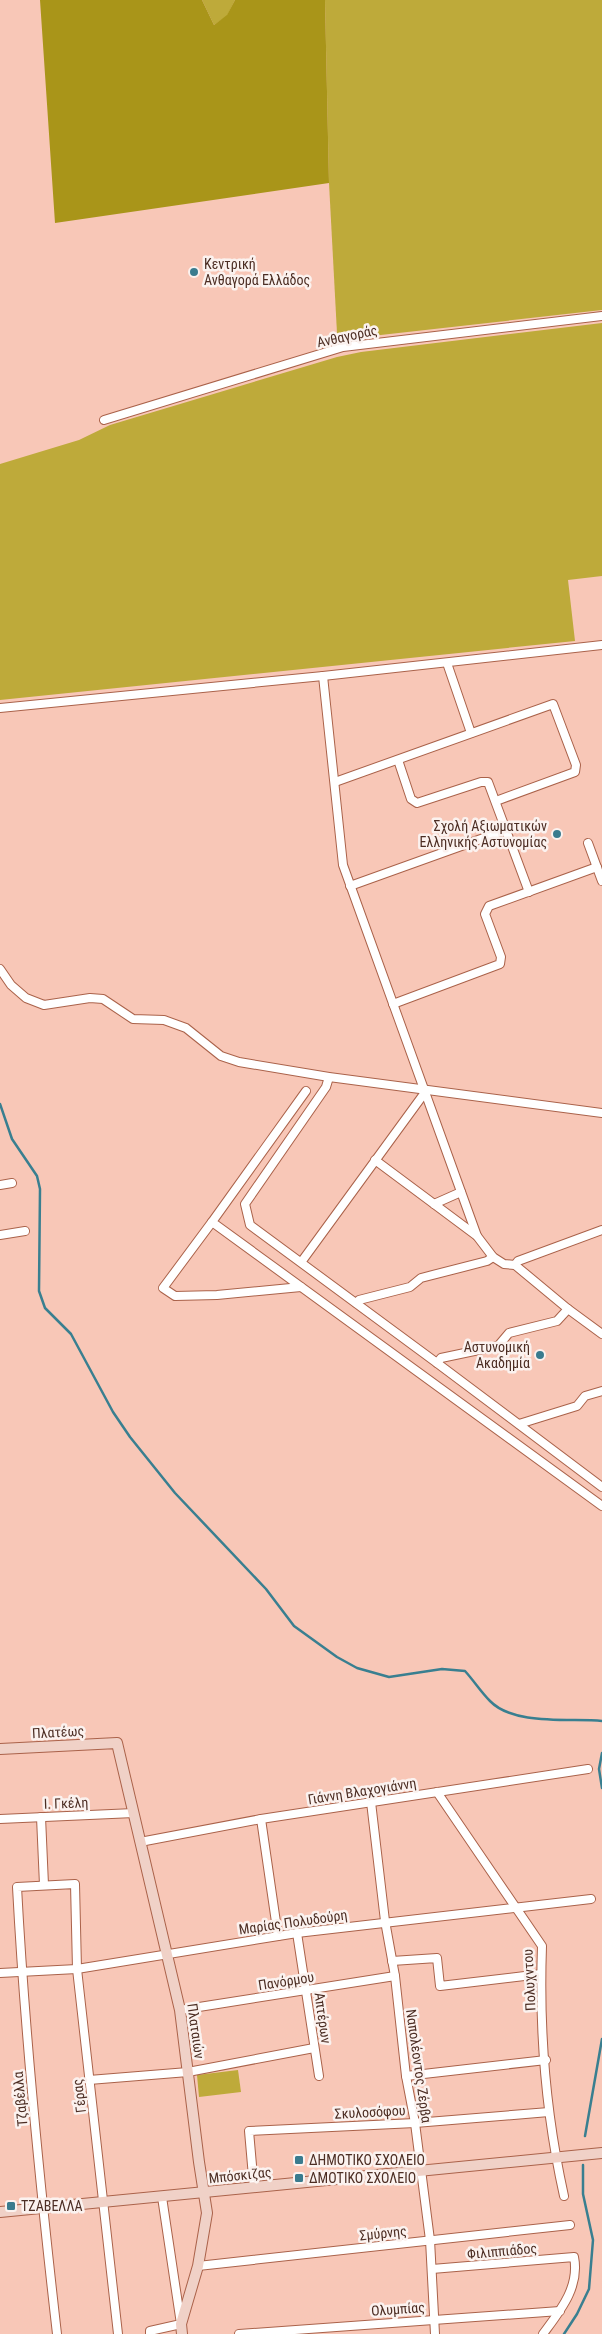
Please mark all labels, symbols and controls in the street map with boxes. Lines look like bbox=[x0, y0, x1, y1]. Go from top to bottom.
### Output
place label: Κεντρική Ανθαγορά Ελλάδος bbox=[204, 256, 310, 288]
marker: Κεντρική Ανθαγορά Ελλάδος bbox=[188, 266, 200, 278]
street label: Ανθαγοράς bbox=[315, 322, 379, 350]
place label: Σχολή Αξιωματικών Ελληνικής Αστυνομίας bbox=[420, 818, 547, 850]
marker: Σχολή Αξιωματικών Ελληνικής Αστυνομίας bbox=[551, 828, 563, 840]
place label: Αστυνομική Ακαδημία bbox=[464, 1339, 530, 1371]
marker: Αστυνομική Ακαδημία bbox=[534, 1349, 546, 1361]
street label: Πλατέως bbox=[32, 1723, 84, 1741]
street label: Γιάννη Βλαχογιάννη bbox=[307, 1775, 417, 1807]
street label: Ι. Γκέλη bbox=[43, 1794, 89, 1812]
street label: Μαρίας Πολυδούρη bbox=[238, 1906, 348, 1938]
street label: Πολυχντου bbox=[519, 1948, 539, 2011]
street label: Πανόρμου bbox=[257, 1969, 315, 1993]
street label: Απτέρων bbox=[312, 1992, 334, 2044]
street label: Πλαταιών bbox=[184, 2002, 208, 2060]
street label: Ναπολέοντος Ζέρβα bbox=[403, 2008, 435, 2124]
street label: Τζαβέλλα bbox=[10, 2071, 30, 2127]
street label: Γέρας bbox=[69, 2078, 89, 2114]
street label: Σκυλοσόφου bbox=[334, 2102, 406, 2123]
place label: ΔΗΜΟΤΙΚΟ ΣΧΟΛΕΙΟ bbox=[309, 2152, 425, 2168]
marker: ΔΗΜΟΤΙΚΟ ΣΧΟΛΕΙΟ bbox=[293, 2154, 305, 2166]
street label: Μπόσκιζας bbox=[208, 2164, 272, 2186]
place label: ΔΜΟΤΙΚΟ ΣΧΟΛΕΙΟ bbox=[309, 2170, 416, 2186]
marker: ΔΜΟΤΙΚΟ ΣΧΟΛΕΙΟ bbox=[293, 2172, 305, 2184]
place label: ΤΖΑΒΕΛΛΑ bbox=[21, 2198, 82, 2214]
marker: ΤΖΑΒΕΛΛΑ bbox=[5, 2200, 17, 2212]
street label: Σμύρνης bbox=[359, 2223, 407, 2243]
street label: Φιλιππιάδος bbox=[466, 2240, 538, 2262]
street label: Ολυμπίας bbox=[371, 2299, 425, 2319]

